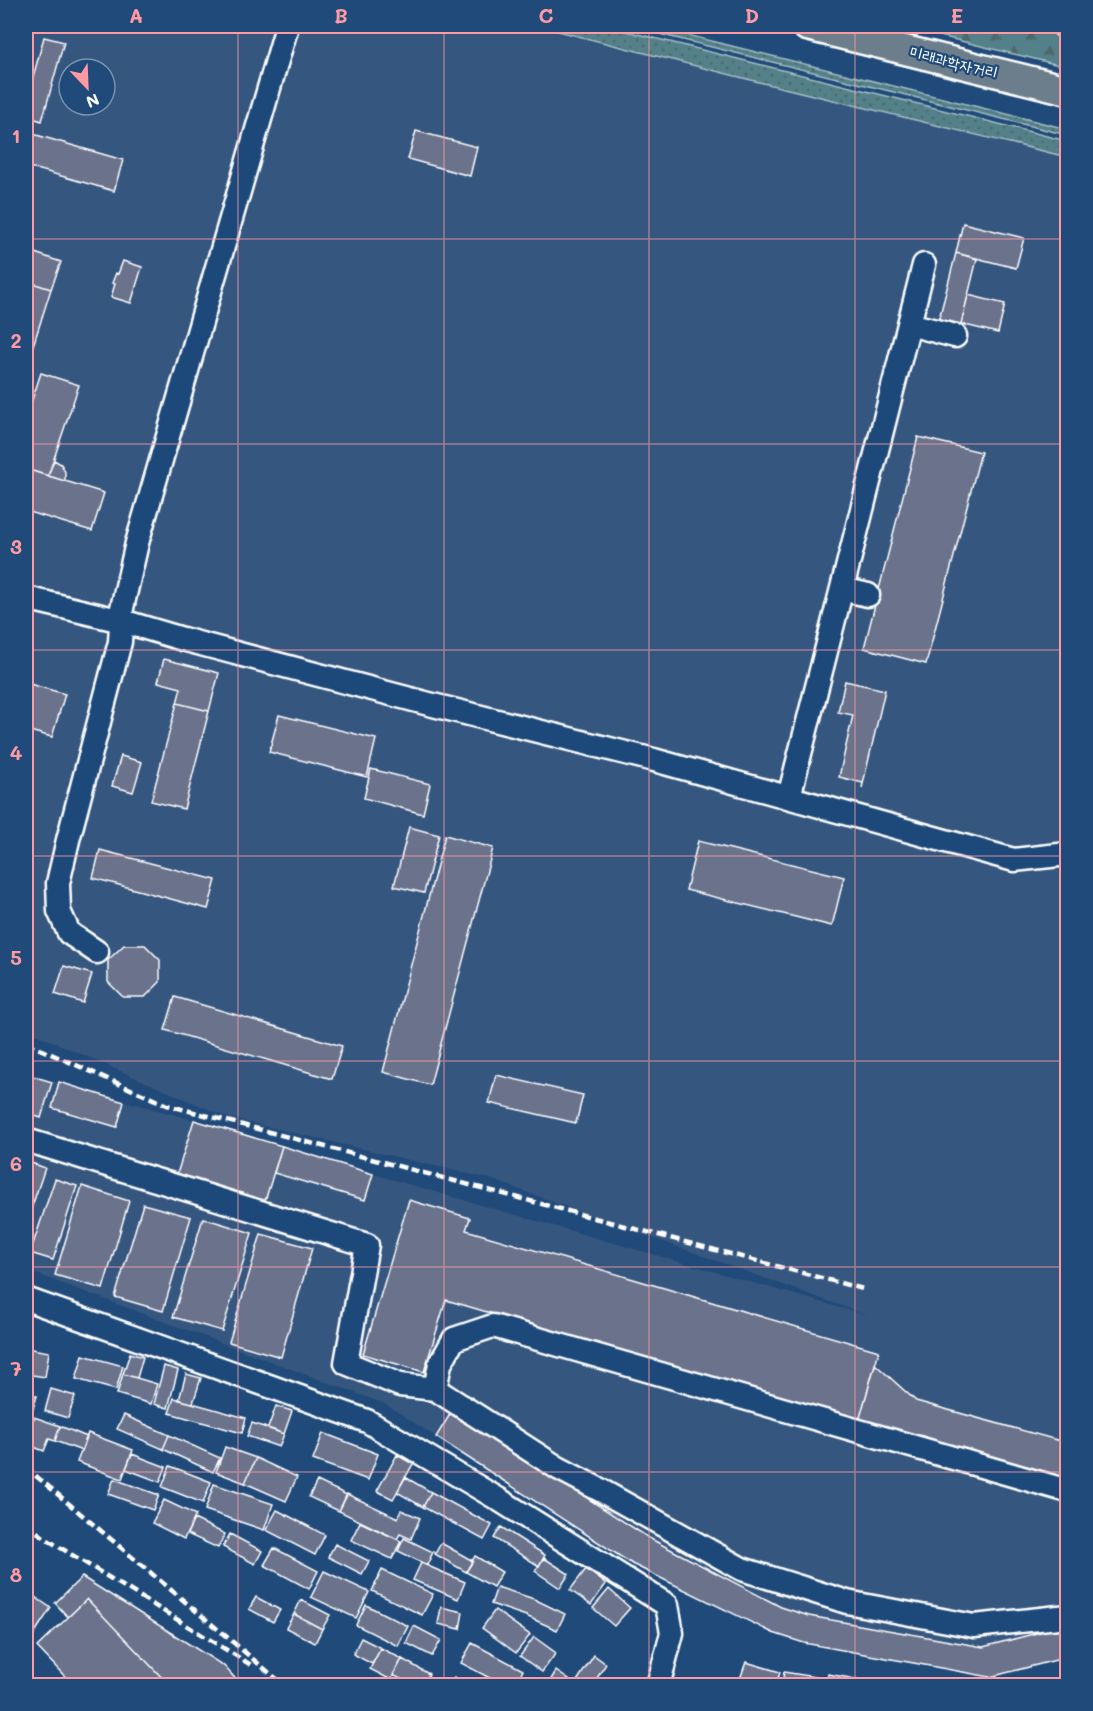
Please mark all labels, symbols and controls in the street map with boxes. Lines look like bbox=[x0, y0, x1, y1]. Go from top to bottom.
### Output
text: A bbox=[129, 2, 143, 28]
text: B bbox=[334, 2, 348, 28]
text: C bbox=[539, 2, 554, 28]
text: D bbox=[745, 2, 759, 28]
text: E bbox=[951, 2, 963, 28]
street label: 미래과학자거리 bbox=[908, 40, 1000, 83]
north arrow bbox=[57, 57, 117, 117]
text: N bbox=[83, 89, 103, 113]
text: 1 bbox=[12, 122, 20, 148]
text: 2 bbox=[10, 327, 22, 353]
text: 3 bbox=[10, 533, 22, 559]
text: 4 bbox=[10, 739, 23, 765]
text: 5 bbox=[10, 944, 22, 970]
text: 6 bbox=[10, 1150, 22, 1176]
text: 7 bbox=[10, 1355, 22, 1381]
text: 8 bbox=[10, 1561, 22, 1587]

